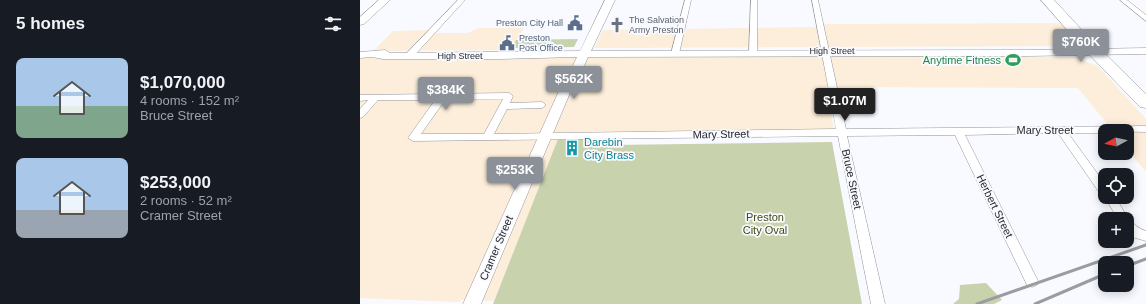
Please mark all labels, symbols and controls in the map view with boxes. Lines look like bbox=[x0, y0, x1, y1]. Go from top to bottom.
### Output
icon: filters bbox=[322, 13, 344, 35]
text: 5 homes bbox=[16, 14, 85, 33]
public building icon: Preston City Hall bbox=[566, 14, 584, 32]
place label: The Salvation Army Preston bbox=[629, 15, 684, 35]
church icon: The Salvation Army Preston bbox=[608, 16, 626, 34]
place label: Preston City Hall bbox=[496, 18, 563, 28]
pin: $760K bbox=[1053, 29, 1109, 63]
place label: Preston Post Office bbox=[519, 33, 563, 53]
public building icon: Preston Post Office bbox=[498, 34, 516, 52]
text: $760K bbox=[1062, 34, 1100, 49]
street label: High Street bbox=[809, 46, 855, 56]
street label: High Street bbox=[437, 51, 483, 61]
sports icon: Anytime Fitness bbox=[1004, 51, 1022, 69]
place label: Anytime Fitness bbox=[923, 54, 1001, 66]
pin: $562K bbox=[546, 66, 602, 100]
text: $562K bbox=[555, 71, 593, 86]
text: $1,070,000 bbox=[140, 73, 225, 92]
icon: home bbox=[48, 74, 96, 122]
pin: $384K bbox=[418, 77, 474, 111]
text: $384K bbox=[427, 82, 465, 97]
pin: $1.07M bbox=[812, 88, 878, 122]
text: 4 rooms · 152 m² bbox=[140, 93, 239, 108]
text: $1.07M bbox=[823, 93, 867, 108]
text: Bruce Street bbox=[140, 108, 212, 123]
street label: Mary Street bbox=[1017, 124, 1073, 136]
north arrow bbox=[1098, 124, 1134, 160]
map controls bbox=[1098, 124, 1134, 292]
street label: Mary Street bbox=[692, 128, 750, 140]
place label: Darebin City Brass bbox=[584, 136, 635, 161]
building icon: Darebin City Brass bbox=[563, 139, 581, 157]
street label: Bruce Street bbox=[840, 148, 864, 210]
pin: $253K bbox=[487, 157, 543, 191]
text: $253K bbox=[496, 162, 534, 177]
button: locate bbox=[1098, 168, 1134, 204]
street label: Herbert Street bbox=[974, 172, 1016, 240]
text: $253,000 bbox=[140, 173, 211, 192]
icon: home bbox=[48, 174, 96, 222]
text: 2 rooms · 52 m² bbox=[140, 193, 232, 208]
text: Cramer Street bbox=[140, 208, 222, 223]
park label: Preston City Oval bbox=[743, 211, 787, 236]
button: + bbox=[1098, 212, 1134, 248]
street label: Cramer Street bbox=[477, 214, 515, 282]
button: − bbox=[1098, 256, 1134, 292]

